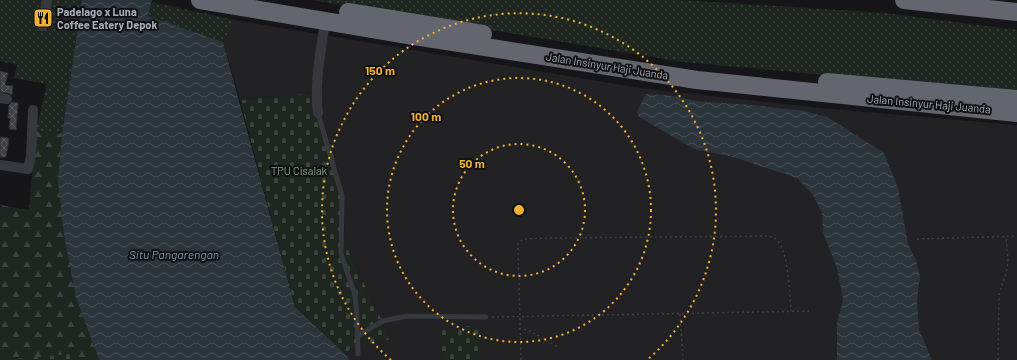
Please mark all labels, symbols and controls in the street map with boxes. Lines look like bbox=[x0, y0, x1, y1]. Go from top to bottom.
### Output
place label: Padelago x Luna Coffee Eatery Depok bbox=[57, 5, 157, 31]
restaurant icon: Padelago x Luna Coffee Eatery Depok bbox=[32, 7, 54, 29]
street label: Jalan Insinyur Haji Juanda bbox=[545, 49, 669, 82]
text: 150 m bbox=[365, 63, 395, 77]
street label: Jalan Insinyur Haji Juanda bbox=[867, 92, 991, 115]
text: 100 m bbox=[411, 109, 441, 123]
text: 50 m bbox=[459, 156, 485, 170]
park label: TPU Cisalak bbox=[271, 164, 328, 177]
centre of rings bbox=[512, 203, 526, 217]
water label: Situ Pangarengan bbox=[129, 247, 219, 261]

